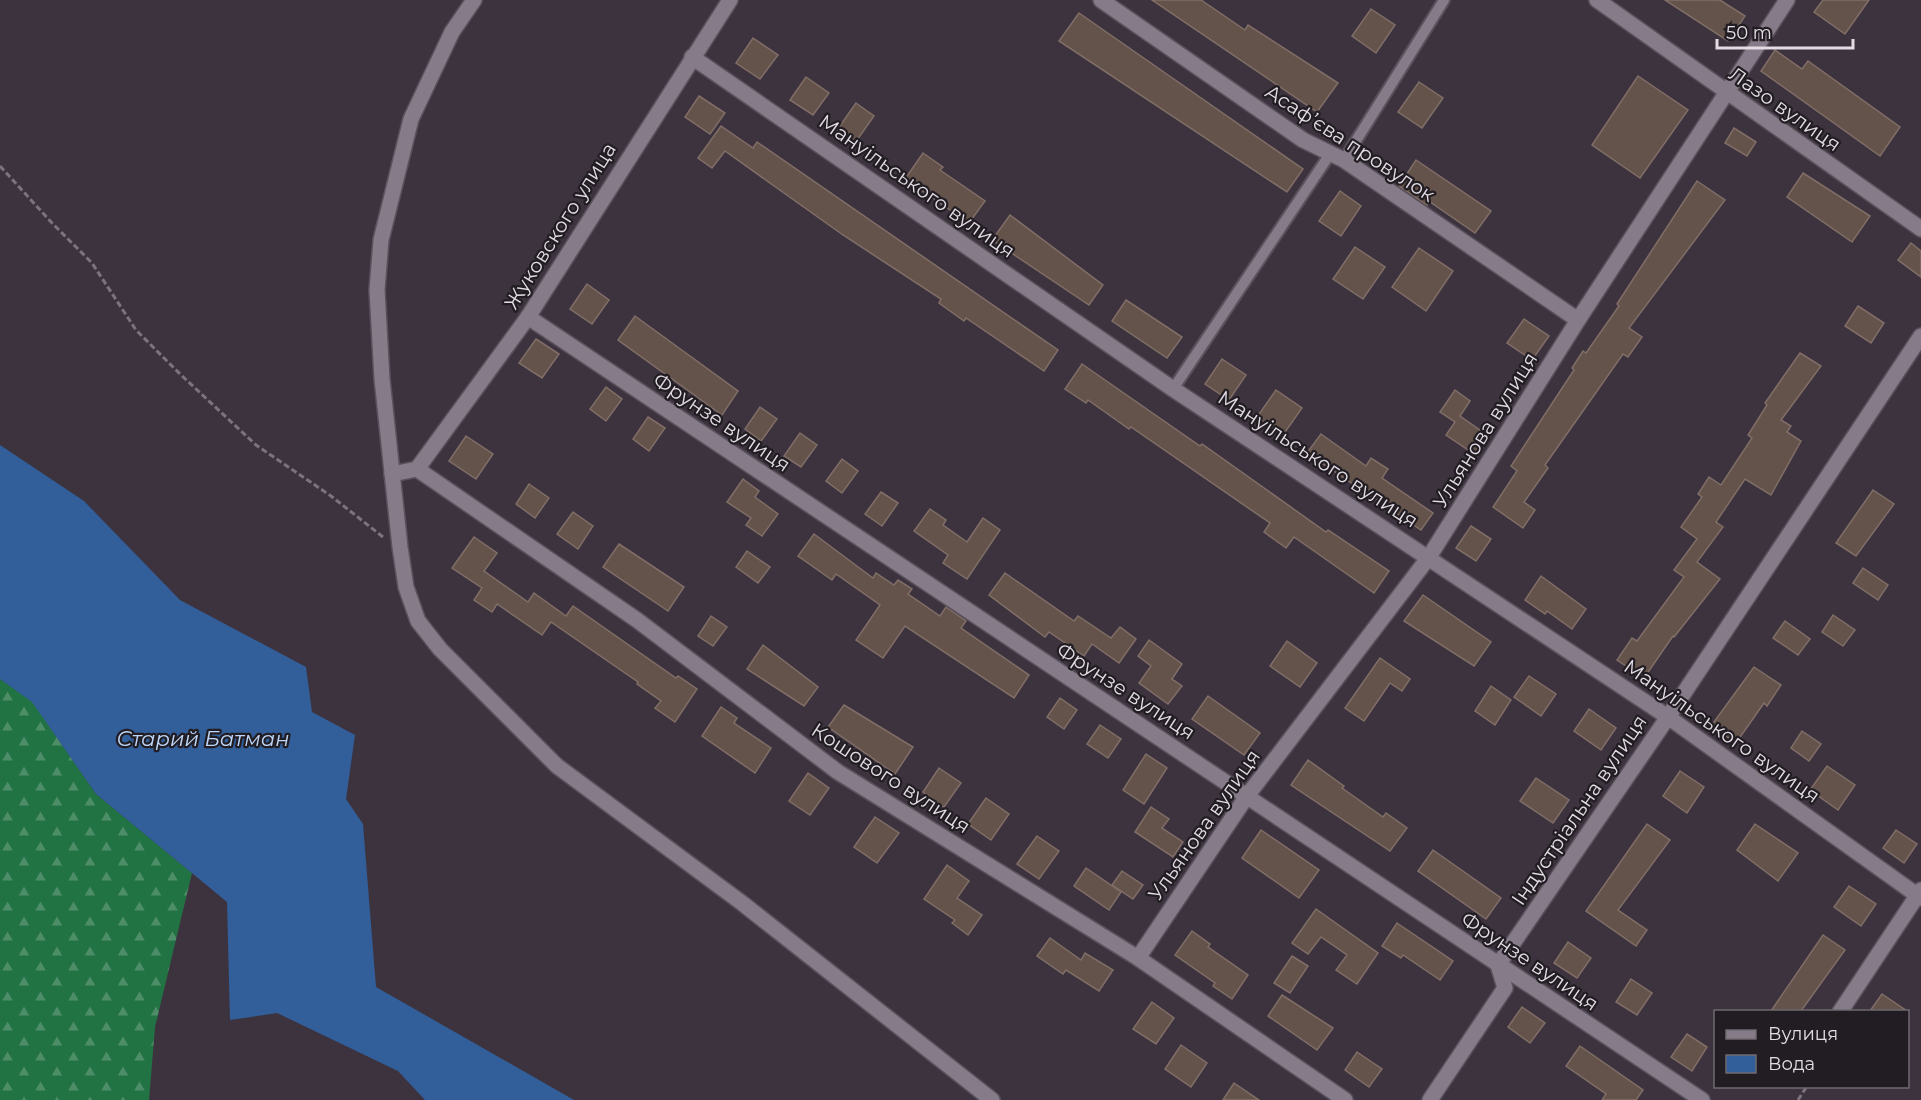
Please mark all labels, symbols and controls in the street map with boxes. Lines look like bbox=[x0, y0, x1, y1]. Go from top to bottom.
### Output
scale bar bbox=[1717, 12, 1854, 50]
text: 50 m bbox=[1726, 22, 1772, 44]
street label: Лазо вулиця bbox=[1724, 62, 1846, 156]
street label: Асаф’єва провулок bbox=[1261, 79, 1440, 207]
street label: Мануільського вулиця bbox=[814, 109, 1020, 263]
street label: Жуковского улица bbox=[499, 138, 621, 314]
street label: Ульянова вулиця bbox=[1428, 348, 1542, 512]
street label: Фрунзе вулиця bbox=[649, 367, 795, 477]
street label: Мануільського вулиця bbox=[1214, 385, 1422, 533]
street label: Фрунзе вулиця bbox=[1052, 637, 1200, 745]
street label: Мануільського вулиця bbox=[1619, 654, 1825, 808]
street label: Індустріальна вулиця bbox=[1506, 710, 1652, 910]
street label: Кошового вулиця bbox=[807, 718, 975, 838]
water label: Старий Батман bbox=[117, 726, 289, 751]
street label: Ульянова вулиця bbox=[1143, 745, 1265, 905]
street label: Фрунзе вулиця bbox=[1457, 906, 1603, 1016]
legend bbox=[1714, 1010, 1909, 1088]
text: Вулиця bbox=[1768, 1023, 1838, 1045]
text: Вода bbox=[1768, 1053, 1815, 1075]

